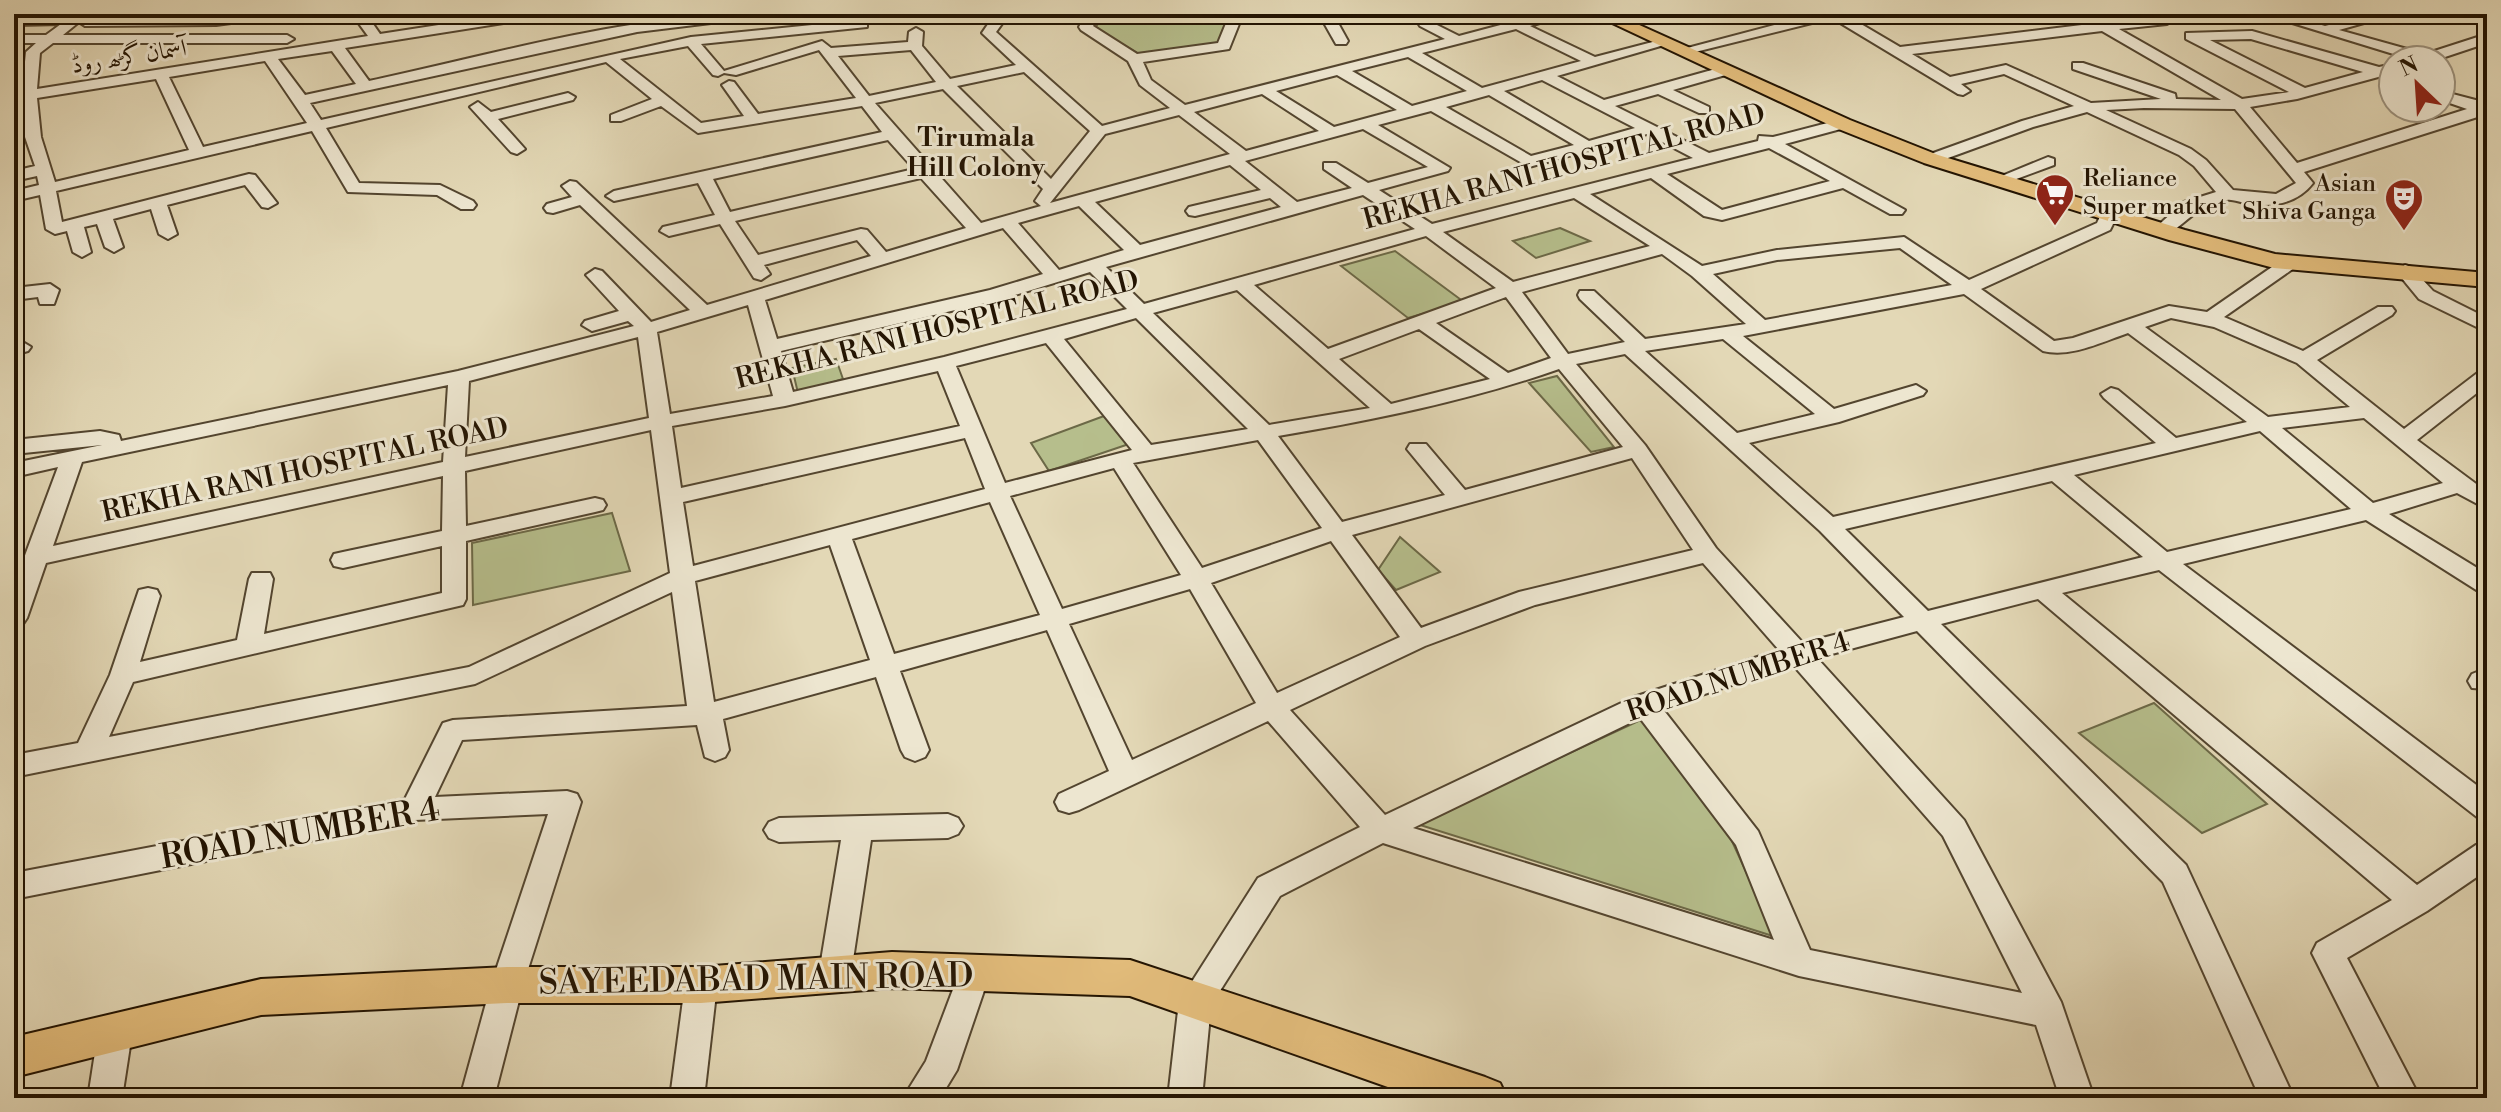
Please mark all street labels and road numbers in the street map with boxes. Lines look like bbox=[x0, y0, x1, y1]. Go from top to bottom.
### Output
street label: آسمان گڑھ روڈ bbox=[69, 31, 191, 81]
street label: REKHA RANI HOSPITAL ROAD bbox=[1359, 96, 1769, 238]
street label: REKHA RANI HOSPITAL ROAD bbox=[731, 263, 1143, 397]
street label: REKHA RANI HOSPITAL ROAD bbox=[98, 410, 512, 530]
street label: ROAD NUMBER 4 bbox=[1622, 624, 1854, 730]
street label: ROAD NUMBER 4 bbox=[157, 789, 443, 879]
street label: SAYEEDABAD MAIN ROAD bbox=[538, 955, 974, 1005]

